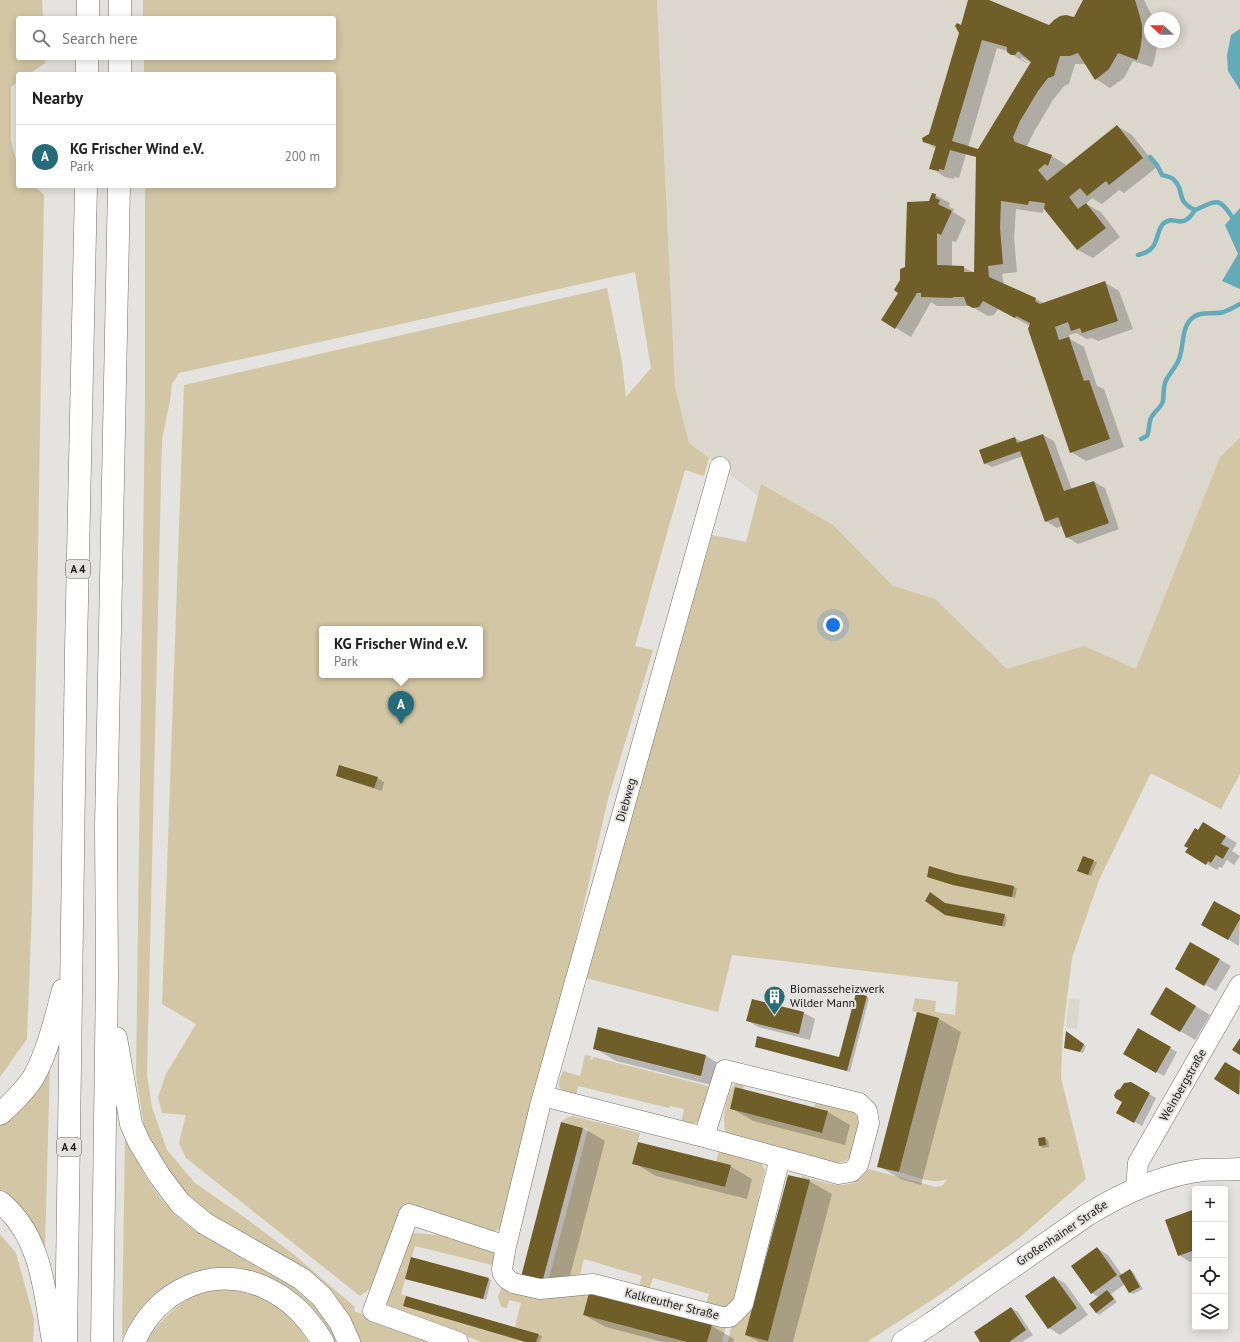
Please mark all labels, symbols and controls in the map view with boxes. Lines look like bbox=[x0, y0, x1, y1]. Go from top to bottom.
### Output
north arrow bbox=[1144, 12, 1180, 48]
search box bbox=[16, 16, 336, 60]
icon: search bbox=[30, 27, 52, 49]
text: Search here bbox=[62, 29, 138, 48]
text: Nearby bbox=[32, 87, 83, 109]
text: KG Frischer Wind e.V. bbox=[70, 139, 204, 158]
text: A bbox=[41, 148, 49, 165]
text: 200 m bbox=[285, 148, 320, 165]
text: Park bbox=[70, 158, 94, 175]
road number: A 4 bbox=[66, 560, 90, 578]
your location bbox=[823, 615, 843, 635]
popup bbox=[319, 626, 483, 678]
text: KG Frischer Wind e.V. bbox=[334, 634, 468, 653]
text: Park bbox=[334, 653, 358, 670]
pin: A bbox=[388, 691, 414, 724]
street label: Diebweg bbox=[612, 776, 639, 823]
place label: Biomasseheizwerk Wilder Mann bbox=[790, 981, 885, 1010]
building icon: Biomasseheizwerk Wilder Mann bbox=[762, 983, 788, 1016]
street label: Weinbergstraße bbox=[1156, 1046, 1209, 1123]
road number: A 4 bbox=[57, 1138, 81, 1156]
map controls bbox=[1192, 1186, 1228, 1330]
button: + bbox=[1192, 1186, 1228, 1222]
street label: Großenhainer Straße bbox=[1013, 1196, 1110, 1269]
button: − bbox=[1192, 1222, 1228, 1258]
button: locate bbox=[1192, 1258, 1228, 1294]
street label: Kalkreuther Straße bbox=[623, 1285, 721, 1322]
button: layers bbox=[1192, 1294, 1228, 1330]

